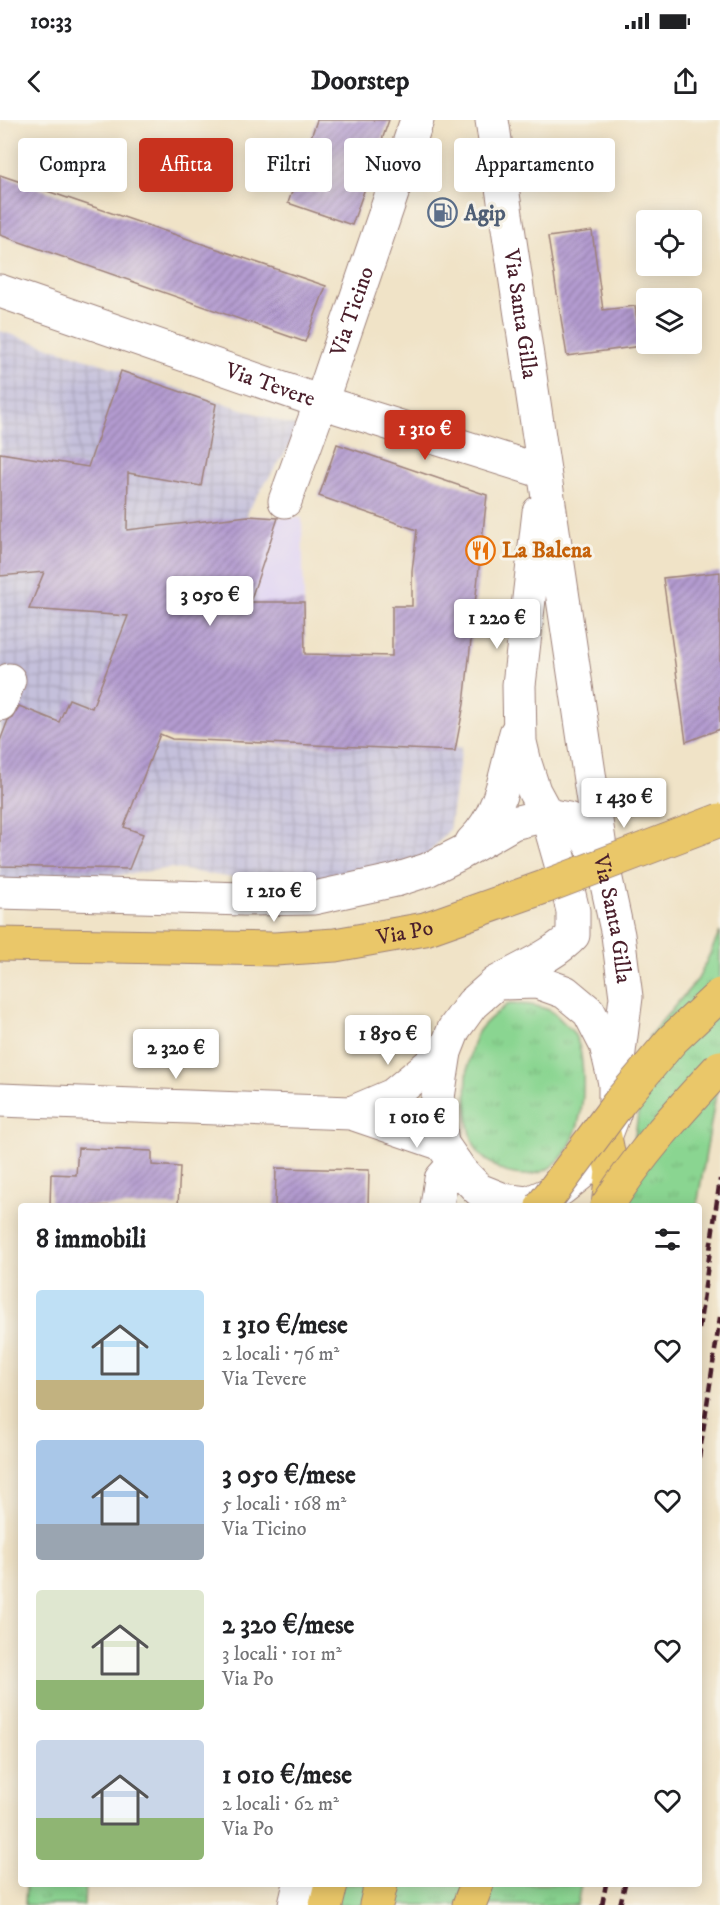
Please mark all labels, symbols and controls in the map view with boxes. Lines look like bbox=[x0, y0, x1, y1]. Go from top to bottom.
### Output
text: 10:33 bbox=[30, 8, 72, 35]
text: Doorstep bbox=[311, 64, 409, 98]
icon: back bbox=[18, 65, 51, 98]
icon: share bbox=[669, 65, 702, 98]
chip: Compra bbox=[18, 138, 127, 192]
chip: Affitta bbox=[139, 138, 233, 192]
chip: Filtri bbox=[245, 138, 332, 192]
chip: Nuovo bbox=[344, 138, 442, 192]
chip: Appartamento bbox=[454, 138, 615, 192]
fuel station icon: Agip bbox=[427, 197, 459, 229]
place label: Agip bbox=[463, 200, 505, 227]
map controls bbox=[636, 210, 702, 354]
button: locate bbox=[636, 210, 702, 276]
street label: Via Santa Gilla bbox=[498, 246, 544, 381]
street label: Via Ticino bbox=[324, 263, 380, 361]
button: layers bbox=[636, 288, 702, 354]
street label: Via Tevere bbox=[221, 356, 319, 412]
pin: 1 310 € bbox=[370, 410, 480, 461]
text: 1 310 € bbox=[398, 417, 452, 442]
restaurant icon: La Balena bbox=[465, 534, 497, 566]
place label: La Balena bbox=[502, 537, 592, 564]
pin: 3 050 € bbox=[155, 576, 265, 627]
text: 3 050 € bbox=[180, 583, 240, 608]
pin: 1 220 € bbox=[442, 599, 552, 650]
text: 1 220 € bbox=[468, 606, 526, 631]
pin: 1 430 € bbox=[569, 778, 679, 829]
text: 1 430 € bbox=[595, 785, 653, 810]
street label: Via Santa Gilla bbox=[587, 851, 638, 985]
pin: 1 210 € bbox=[219, 872, 329, 923]
text: 1 210 € bbox=[246, 879, 302, 904]
street label: Via Po bbox=[374, 914, 437, 951]
pin: 1 850 € bbox=[333, 1015, 443, 1066]
text: 1 850 € bbox=[359, 1022, 417, 1047]
pin: 2 320 € bbox=[121, 1029, 231, 1080]
text: 2 320 € bbox=[147, 1036, 205, 1061]
pin: 1 010 € bbox=[362, 1098, 472, 1149]
text: 1 010 € bbox=[389, 1105, 445, 1130]
text: 8 immobili bbox=[36, 1223, 146, 1256]
icon: filters bbox=[651, 1223, 684, 1256]
text: 1 310 €/mese bbox=[222, 1309, 348, 1342]
icon: home bbox=[84, 1314, 156, 1386]
icon: heart bbox=[651, 1334, 684, 1367]
text: 2 locali · 76 m² bbox=[222, 1342, 340, 1367]
text: Via Tevere bbox=[222, 1367, 307, 1392]
text: 3 050 €/mese bbox=[222, 1459, 356, 1492]
icon: home bbox=[84, 1464, 156, 1536]
icon: heart bbox=[651, 1484, 684, 1517]
text: 5 locali · 168 m² bbox=[222, 1492, 346, 1517]
text: Via Ticino bbox=[222, 1517, 307, 1542]
text: 2 320 €/mese bbox=[222, 1609, 354, 1642]
icon: home bbox=[84, 1614, 156, 1686]
icon: heart bbox=[651, 1634, 684, 1667]
text: 3 locali · 101 m² bbox=[222, 1642, 342, 1667]
text: Via Po bbox=[222, 1667, 273, 1692]
text: 1 010 €/mese bbox=[222, 1759, 352, 1792]
icon: home bbox=[84, 1764, 156, 1836]
icon: heart bbox=[651, 1784, 684, 1817]
text: 2 locali · 62 m² bbox=[222, 1792, 339, 1817]
text: Via Po bbox=[222, 1817, 273, 1842]

